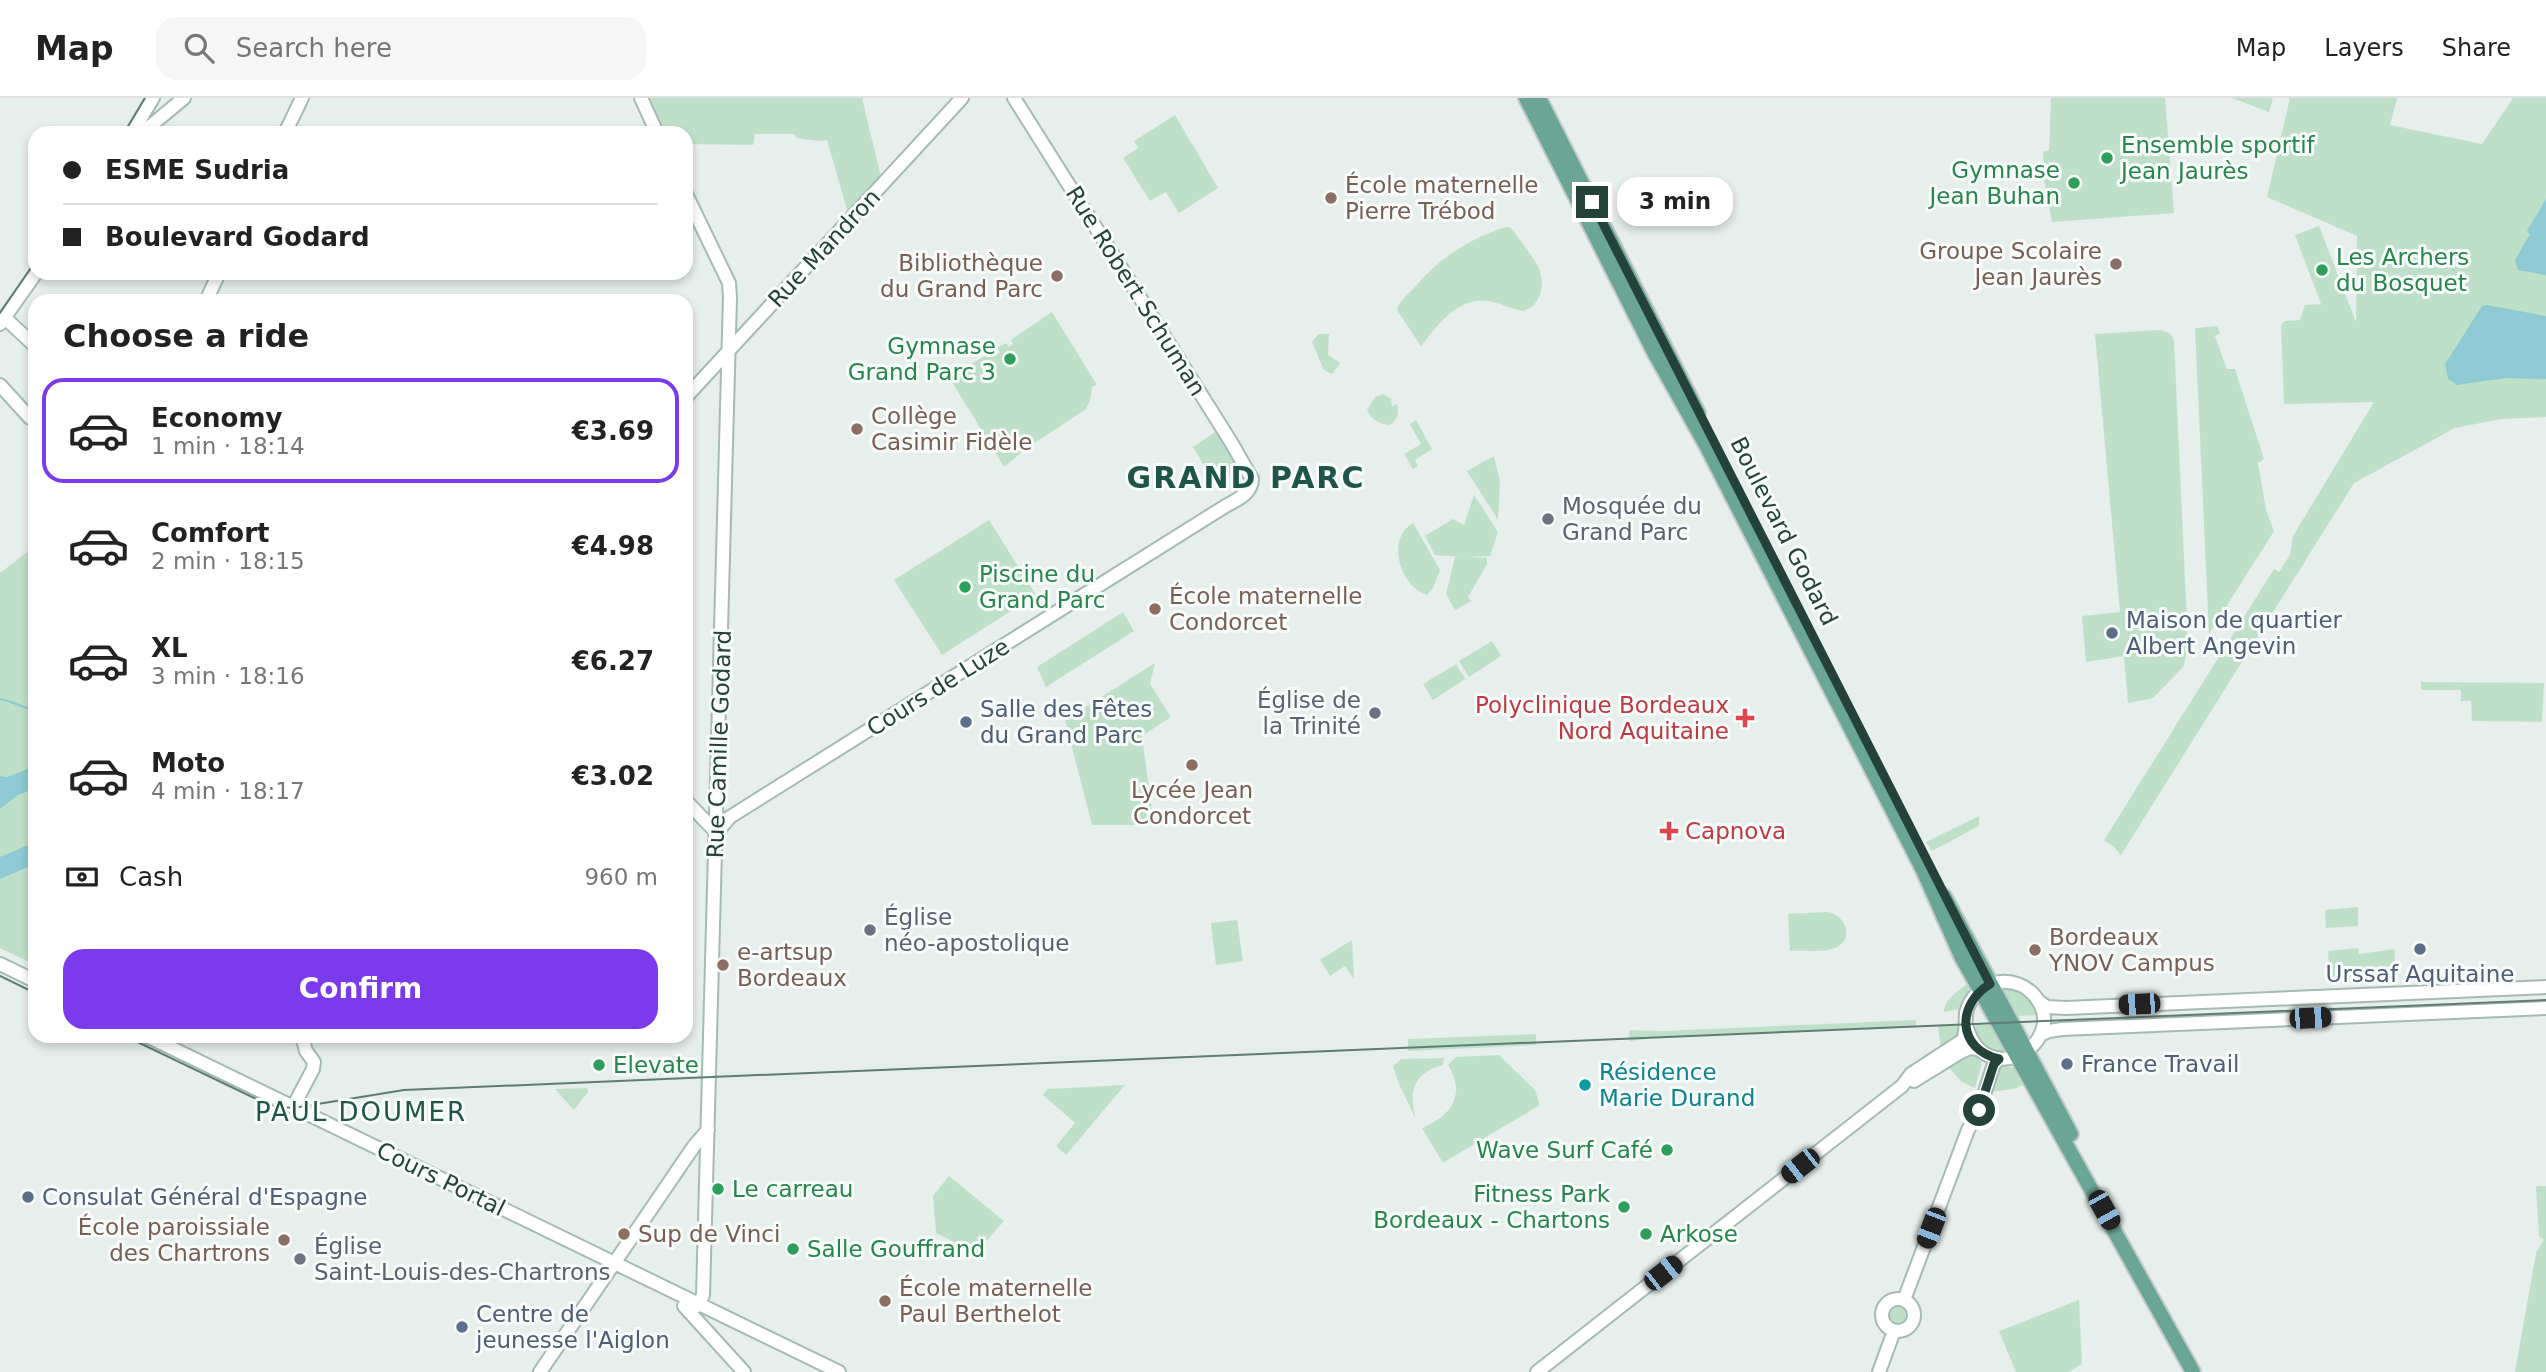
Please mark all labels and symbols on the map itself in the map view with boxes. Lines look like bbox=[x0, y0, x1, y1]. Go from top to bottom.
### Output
place label: Ensemble sportif Jean Jaurès bbox=[2119, 132, 2316, 184]
marker: Ensemble sportif Jean Jaurès bbox=[2099, 150, 2115, 166]
place label: Gymnase Jean Buhan bbox=[1927, 157, 2060, 209]
place label: École maternelle Pierre Trébod bbox=[1345, 171, 1538, 224]
marker: Gymnase Jean Buhan bbox=[2066, 175, 2082, 191]
callout: 3 min bbox=[1616, 178, 1732, 226]
street label: Rue Robert Schuman bbox=[1061, 181, 1211, 401]
street label: Rue Mandron bbox=[763, 184, 885, 312]
route end bbox=[1576, 186, 1608, 218]
marker: École maternelle Pierre Trébod bbox=[1323, 190, 1339, 206]
place label: Groupe Scolaire Jean Jaurès bbox=[1919, 238, 2102, 290]
place label: Les Archers du Bosquet bbox=[2336, 244, 2469, 296]
place label: Bibliothèque du Grand Parc bbox=[880, 250, 1043, 302]
marker: Groupe Scolaire Jean Jaurès bbox=[2108, 256, 2124, 272]
marker: Les Archers du Bosquet bbox=[2314, 262, 2330, 278]
marker: Bibliothèque du Grand Parc bbox=[1049, 268, 1065, 284]
place label: Gymnase Grand Parc 3 bbox=[848, 333, 996, 385]
marker: Gymnase Grand Parc 3 bbox=[1002, 351, 1018, 367]
place label: Collège Casimir Fidèle bbox=[871, 403, 1032, 455]
marker: Collège Casimir Fidèle bbox=[849, 421, 865, 437]
street label: Boulevard Godard bbox=[1725, 432, 1843, 630]
district label: GRAND PARC bbox=[1127, 460, 1365, 495]
place label: Mosquée du Grand Parc bbox=[1562, 493, 1702, 545]
marker: Mosquée du Grand Parc bbox=[1540, 511, 1556, 527]
place label: Piscine du Grand Parc bbox=[979, 561, 1105, 613]
marker: Piscine du Grand Parc bbox=[957, 579, 973, 595]
place label: École maternelle Condorcet bbox=[1169, 582, 1362, 635]
marker: École maternelle Condorcet bbox=[1147, 601, 1163, 617]
place label: Maison de quartier Albert Angevin bbox=[2126, 607, 2343, 659]
marker: Maison de quartier Albert Angevin bbox=[2104, 625, 2120, 641]
street label: Rue Camille Godard bbox=[702, 629, 736, 859]
street label: Cours de Luze bbox=[862, 633, 1014, 741]
place label: Église de la Trinité bbox=[1257, 686, 1361, 739]
place label: Polyclinique Bordeaux Nord Aquitaine bbox=[1475, 692, 1729, 744]
place label: Salle des Fêtes du Grand Parc bbox=[980, 696, 1152, 748]
marker: Église de la Trinité bbox=[1367, 705, 1383, 721]
marker: Polyclinique Bordeaux Nord Aquitaine bbox=[1735, 708, 1755, 728]
marker: Salle des Fêtes du Grand Parc bbox=[958, 714, 974, 730]
marker: Lycée Jean Condorcet bbox=[1184, 757, 1200, 773]
place label: Lycée Jean Condorcet bbox=[1131, 777, 1253, 829]
place label: Capnova bbox=[1685, 818, 1786, 844]
marker: Capnova bbox=[1659, 821, 1679, 841]
place label: Église néo-apostolique bbox=[884, 903, 1069, 956]
marker: Église néo-apostolique bbox=[862, 922, 878, 938]
place label: Bordeaux YNOV Campus bbox=[2048, 924, 2215, 976]
place label: e-artsup Bordeaux bbox=[737, 939, 847, 991]
marker: Urssaf Aquitaine bbox=[2412, 941, 2428, 957]
marker: Bordeaux YNOV Campus bbox=[2027, 942, 2043, 958]
marker: e-artsup Bordeaux bbox=[715, 957, 731, 973]
place label: Urssaf Aquitaine bbox=[2326, 961, 2514, 987]
car bbox=[2118, 992, 2161, 1016]
car bbox=[2289, 1006, 2332, 1030]
place label: France Travail bbox=[2081, 1051, 2240, 1077]
place label: Elevate bbox=[613, 1052, 699, 1078]
marker: France Travail bbox=[2059, 1056, 2075, 1072]
marker: Elevate bbox=[591, 1057, 607, 1073]
place label: Résidence Marie Durand bbox=[1599, 1059, 1755, 1111]
marker: Résidence Marie Durand bbox=[1577, 1077, 1593, 1093]
route start bbox=[1963, 1094, 1995, 1126]
district label: PAUL DOUMER bbox=[255, 1097, 467, 1127]
street label: Cours Portal bbox=[373, 1137, 509, 1221]
place label: Wave Surf Café bbox=[1476, 1137, 1653, 1163]
marker: Wave Surf Café bbox=[1659, 1142, 1675, 1158]
car bbox=[1777, 1145, 1824, 1187]
place label: Le carreau bbox=[732, 1176, 853, 1202]
marker: Le carreau bbox=[710, 1181, 726, 1197]
place label: Fitness Park Bordeaux - Chartons bbox=[1373, 1181, 1611, 1233]
place label: Consulat Général d'Espagne bbox=[42, 1184, 368, 1210]
car bbox=[2085, 1187, 2124, 1233]
marker: Consulat Général d'Espagne bbox=[20, 1189, 36, 1205]
marker: Fitness Park Bordeaux - Chartons bbox=[1616, 1199, 1632, 1215]
car bbox=[1914, 1205, 1949, 1251]
place label: École paroissiale des Chartrons bbox=[78, 1213, 270, 1266]
place label: Sup de Vinci bbox=[638, 1221, 780, 1247]
place label: Arkose bbox=[1660, 1221, 1738, 1247]
marker: Sup de Vinci bbox=[616, 1226, 632, 1242]
marker: Arkose bbox=[1638, 1226, 1654, 1242]
marker: École paroissiale des Chartrons bbox=[276, 1232, 292, 1248]
place label: Église Saint-Louis-des-Chartrons bbox=[314, 1232, 611, 1285]
place label: Salle Gouffrand bbox=[807, 1236, 985, 1262]
marker: Salle Gouffrand bbox=[785, 1241, 801, 1257]
marker: Église Saint-Louis-des-Chartrons bbox=[292, 1251, 308, 1267]
car bbox=[1640, 1252, 1687, 1294]
place label: École maternelle Paul Berthelot bbox=[899, 1274, 1092, 1327]
marker: École maternelle Paul Berthelot bbox=[877, 1293, 893, 1309]
place label: Centre de jeunesse l'Aiglon bbox=[475, 1301, 670, 1353]
marker: Centre de jeunesse l'Aiglon bbox=[454, 1319, 470, 1335]

